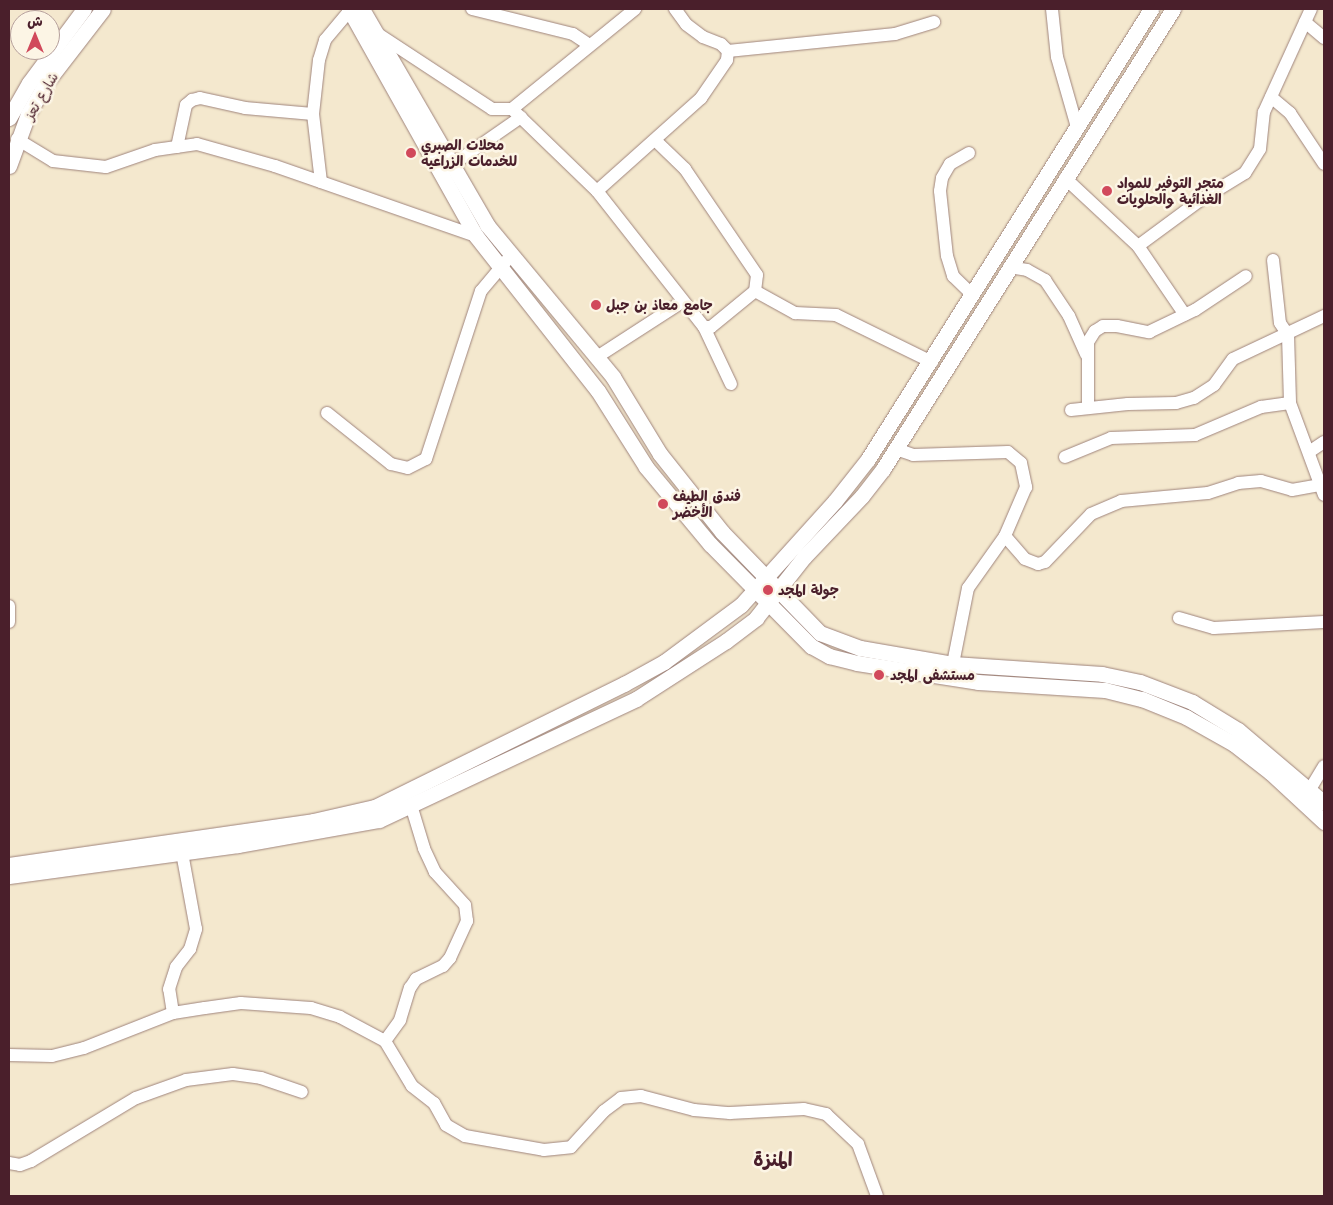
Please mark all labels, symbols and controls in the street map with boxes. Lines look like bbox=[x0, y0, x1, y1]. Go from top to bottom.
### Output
north arrow bbox=[10, 10, 60, 60]
text: ش bbox=[27, 12, 43, 30]
street label: شارع تعز bbox=[20, 69, 62, 123]
place label: محلات الصبري للخدمات الزراعيه bbox=[421, 137, 517, 170]
marker: محلات الصبري للخدمات الزراعيه bbox=[405, 147, 417, 159]
place label: متجر التوفير للمواد الغذائية والحلويات bbox=[1117, 175, 1224, 208]
marker: متجر التوفير للمواد الغذائية والحلويات bbox=[1101, 185, 1113, 197]
place label: جامع معاذ بن جبل bbox=[606, 297, 713, 313]
marker: جامع معاذ بن جبل bbox=[590, 299, 602, 311]
place label: فندق الطيف الأخضر bbox=[673, 488, 741, 520]
marker: فندق الطيف الأخضر bbox=[657, 498, 669, 510]
place label: جولة المجد bbox=[778, 582, 839, 598]
marker: جولة المجد bbox=[762, 584, 774, 596]
place label: مستشفى المجد bbox=[890, 667, 975, 683]
marker: مستشفى المجد bbox=[872, 668, 886, 682]
district label: المنزة bbox=[753, 1149, 793, 1171]

